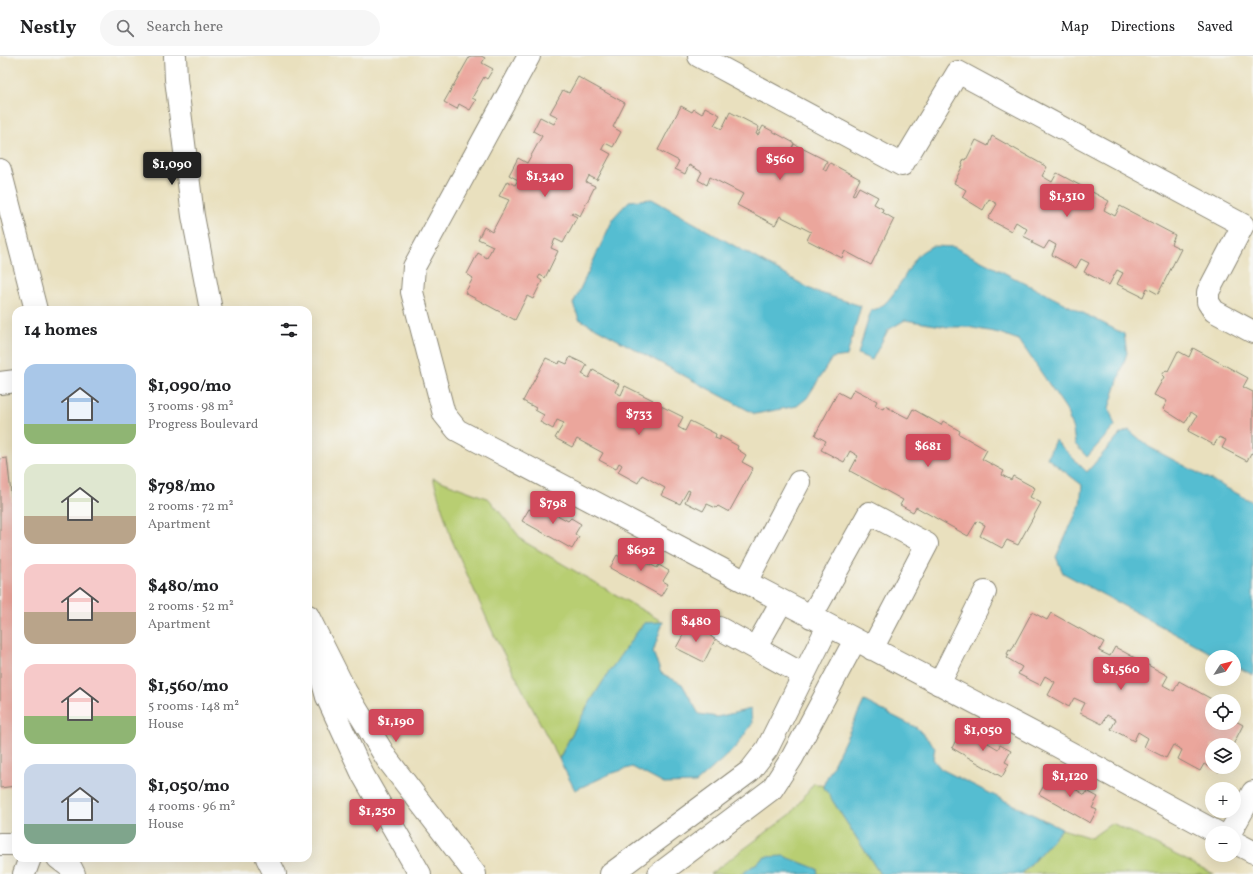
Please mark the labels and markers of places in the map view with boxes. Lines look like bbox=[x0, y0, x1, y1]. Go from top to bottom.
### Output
pin: $560 bbox=[756, 147, 804, 181]
pin: $1,090 bbox=[139, 152, 205, 186]
pin: $1,340 bbox=[512, 164, 578, 198]
pin: $1,310 bbox=[1034, 184, 1100, 218]
pin: $733 bbox=[615, 402, 663, 436]
pin: $681 bbox=[904, 434, 952, 468]
pin: $798 bbox=[529, 491, 577, 525]
pin: $692 bbox=[617, 538, 665, 572]
pin: $480 bbox=[672, 609, 720, 643]
pin: $1,560 bbox=[1088, 657, 1154, 691]
pin: $1,190 bbox=[363, 709, 429, 743]
pin: $1,050 bbox=[950, 718, 1016, 752]
pin: $1,120 bbox=[1037, 764, 1103, 798]
pin: $1,250 bbox=[344, 799, 410, 833]

